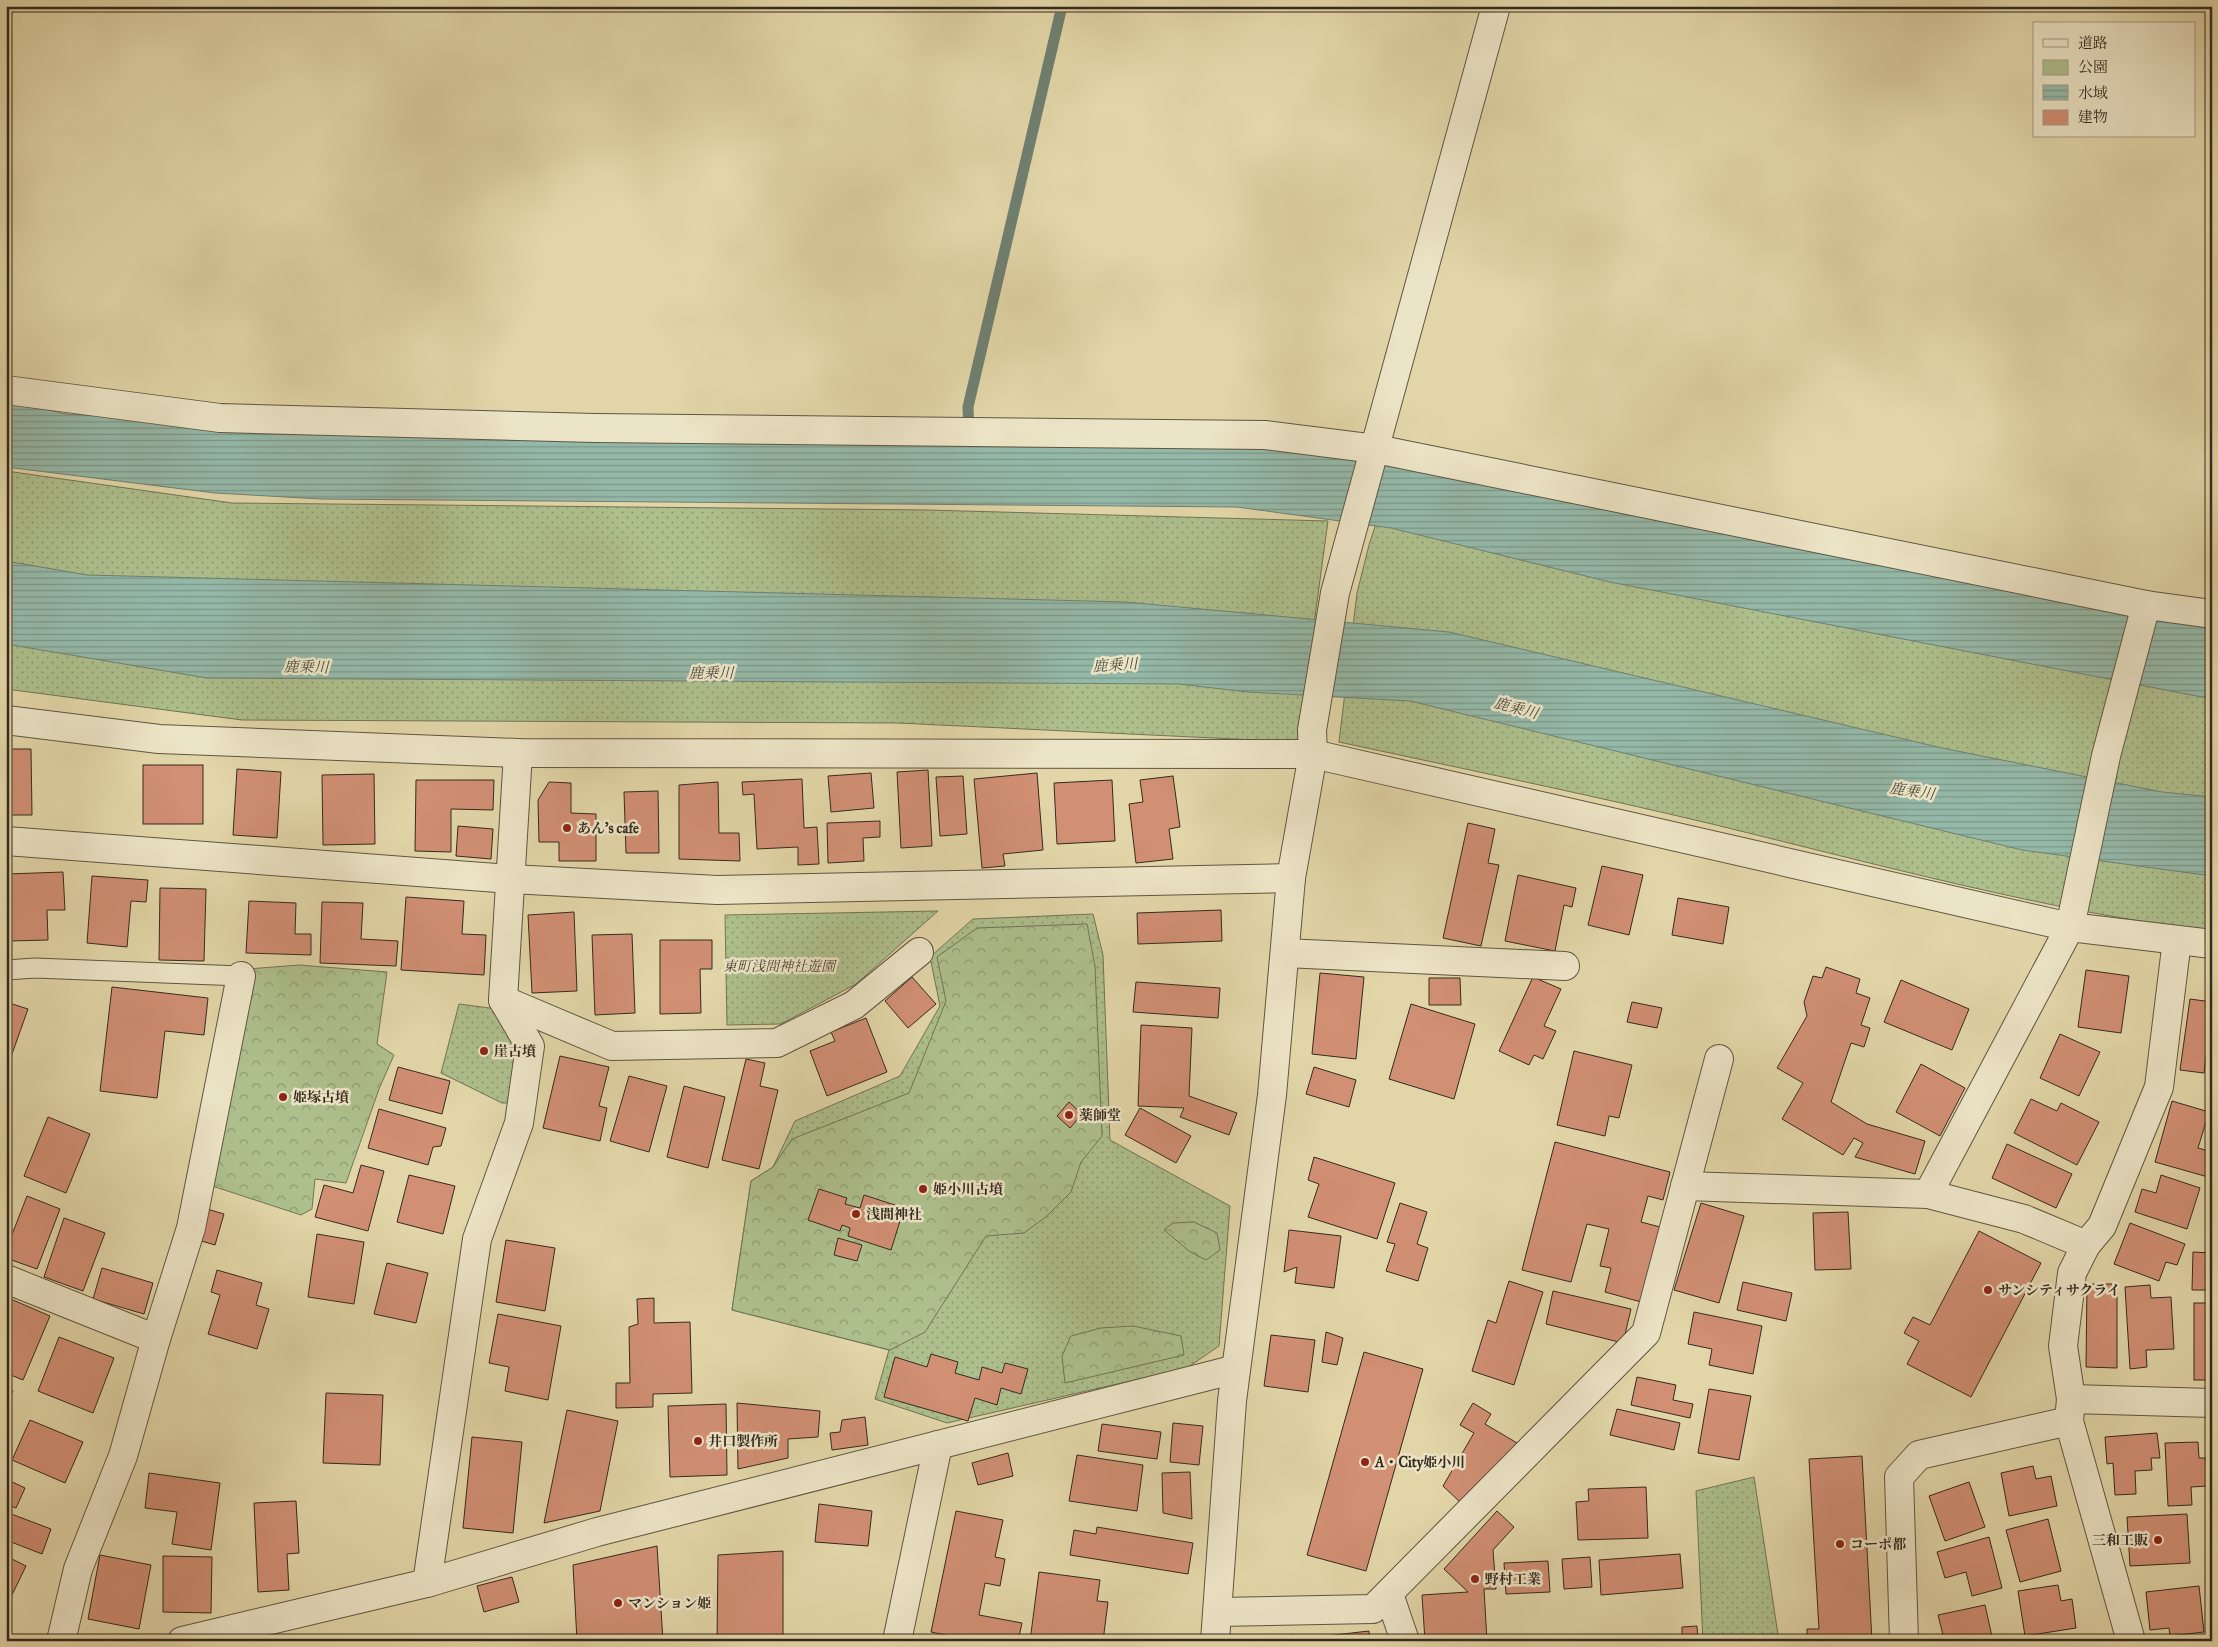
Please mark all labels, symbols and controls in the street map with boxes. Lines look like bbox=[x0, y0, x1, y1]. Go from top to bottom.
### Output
legend bbox=[2033, 22, 2196, 138]
text: 道路 bbox=[2078, 34, 2108, 52]
text: 公園 bbox=[2078, 58, 2108, 76]
text: 水域 bbox=[2078, 84, 2108, 102]
text: 建物 bbox=[2078, 108, 2108, 126]
water label: 鹿乗川 bbox=[1092, 655, 1140, 675]
water label: 鹿乗川 bbox=[283, 658, 331, 676]
water label: 鹿乗川 bbox=[688, 664, 735, 682]
water label: 鹿乗川 bbox=[1492, 693, 1542, 723]
water label: 鹿乗川 bbox=[1888, 779, 1938, 804]
place label: あん's cafe bbox=[577, 820, 639, 837]
marker: あん's cafe bbox=[561, 822, 573, 834]
park label: 東町浅間神社遊園 bbox=[723, 958, 837, 975]
place label: 崖古墳 bbox=[494, 1043, 536, 1060]
marker: 崖古墳 bbox=[478, 1045, 490, 1057]
place label: 姫塚古墳 bbox=[293, 1089, 349, 1106]
marker: 姫塚古墳 bbox=[277, 1091, 289, 1103]
place label: 薬師堂 bbox=[1079, 1107, 1121, 1124]
marker: 薬師堂 bbox=[1063, 1109, 1075, 1121]
place label: 姫小川古墳 bbox=[933, 1181, 1003, 1198]
marker: 姫小川古墳 bbox=[917, 1183, 929, 1195]
place label: 浅間神社 bbox=[866, 1206, 922, 1223]
marker: 浅間神社 bbox=[850, 1208, 862, 1220]
place label: サンシティサクライ bbox=[1998, 1282, 2121, 1299]
marker: サンシティサクライ bbox=[1982, 1284, 1994, 1296]
place label: 井口製作所 bbox=[708, 1433, 778, 1450]
marker: 井口製作所 bbox=[692, 1435, 704, 1447]
place label: A・City姫小川 bbox=[1374, 1454, 1465, 1472]
marker: A・City姫小川 bbox=[1359, 1456, 1371, 1468]
place label: 三和工販 bbox=[2092, 1532, 2148, 1549]
marker: 三和工販 bbox=[2152, 1534, 2164, 1546]
place label: コーポ都 bbox=[1850, 1536, 1906, 1553]
marker: コーポ都 bbox=[1834, 1538, 1846, 1550]
place label: 野村工業 bbox=[1485, 1571, 1541, 1588]
marker: 野村工業 bbox=[1469, 1573, 1481, 1585]
place label: マンション姫 bbox=[628, 1595, 711, 1612]
marker: マンション姫 bbox=[612, 1597, 624, 1609]

